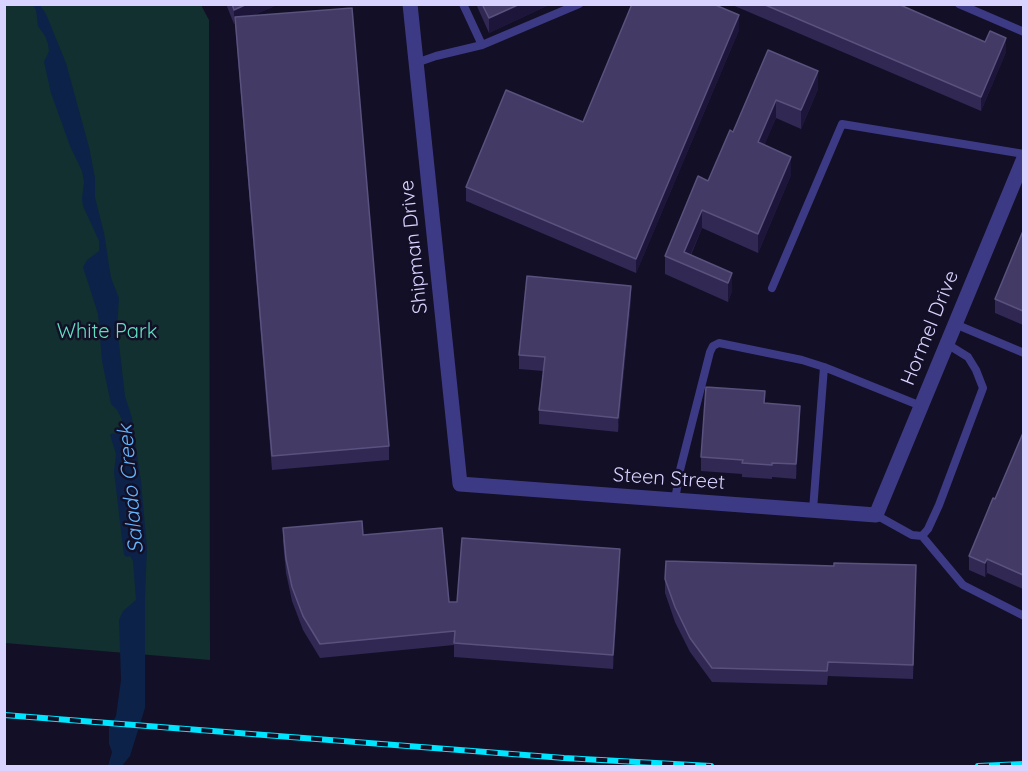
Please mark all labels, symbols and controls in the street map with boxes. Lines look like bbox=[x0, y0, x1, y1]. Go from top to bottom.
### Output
street label: Shipman Drive bbox=[395, 179, 433, 315]
street label: Hormel Drive bbox=[896, 267, 964, 389]
park label: White Park bbox=[57, 320, 157, 344]
water label: Salado Creek bbox=[113, 423, 149, 555]
street label: Steen Street bbox=[612, 463, 726, 495]

